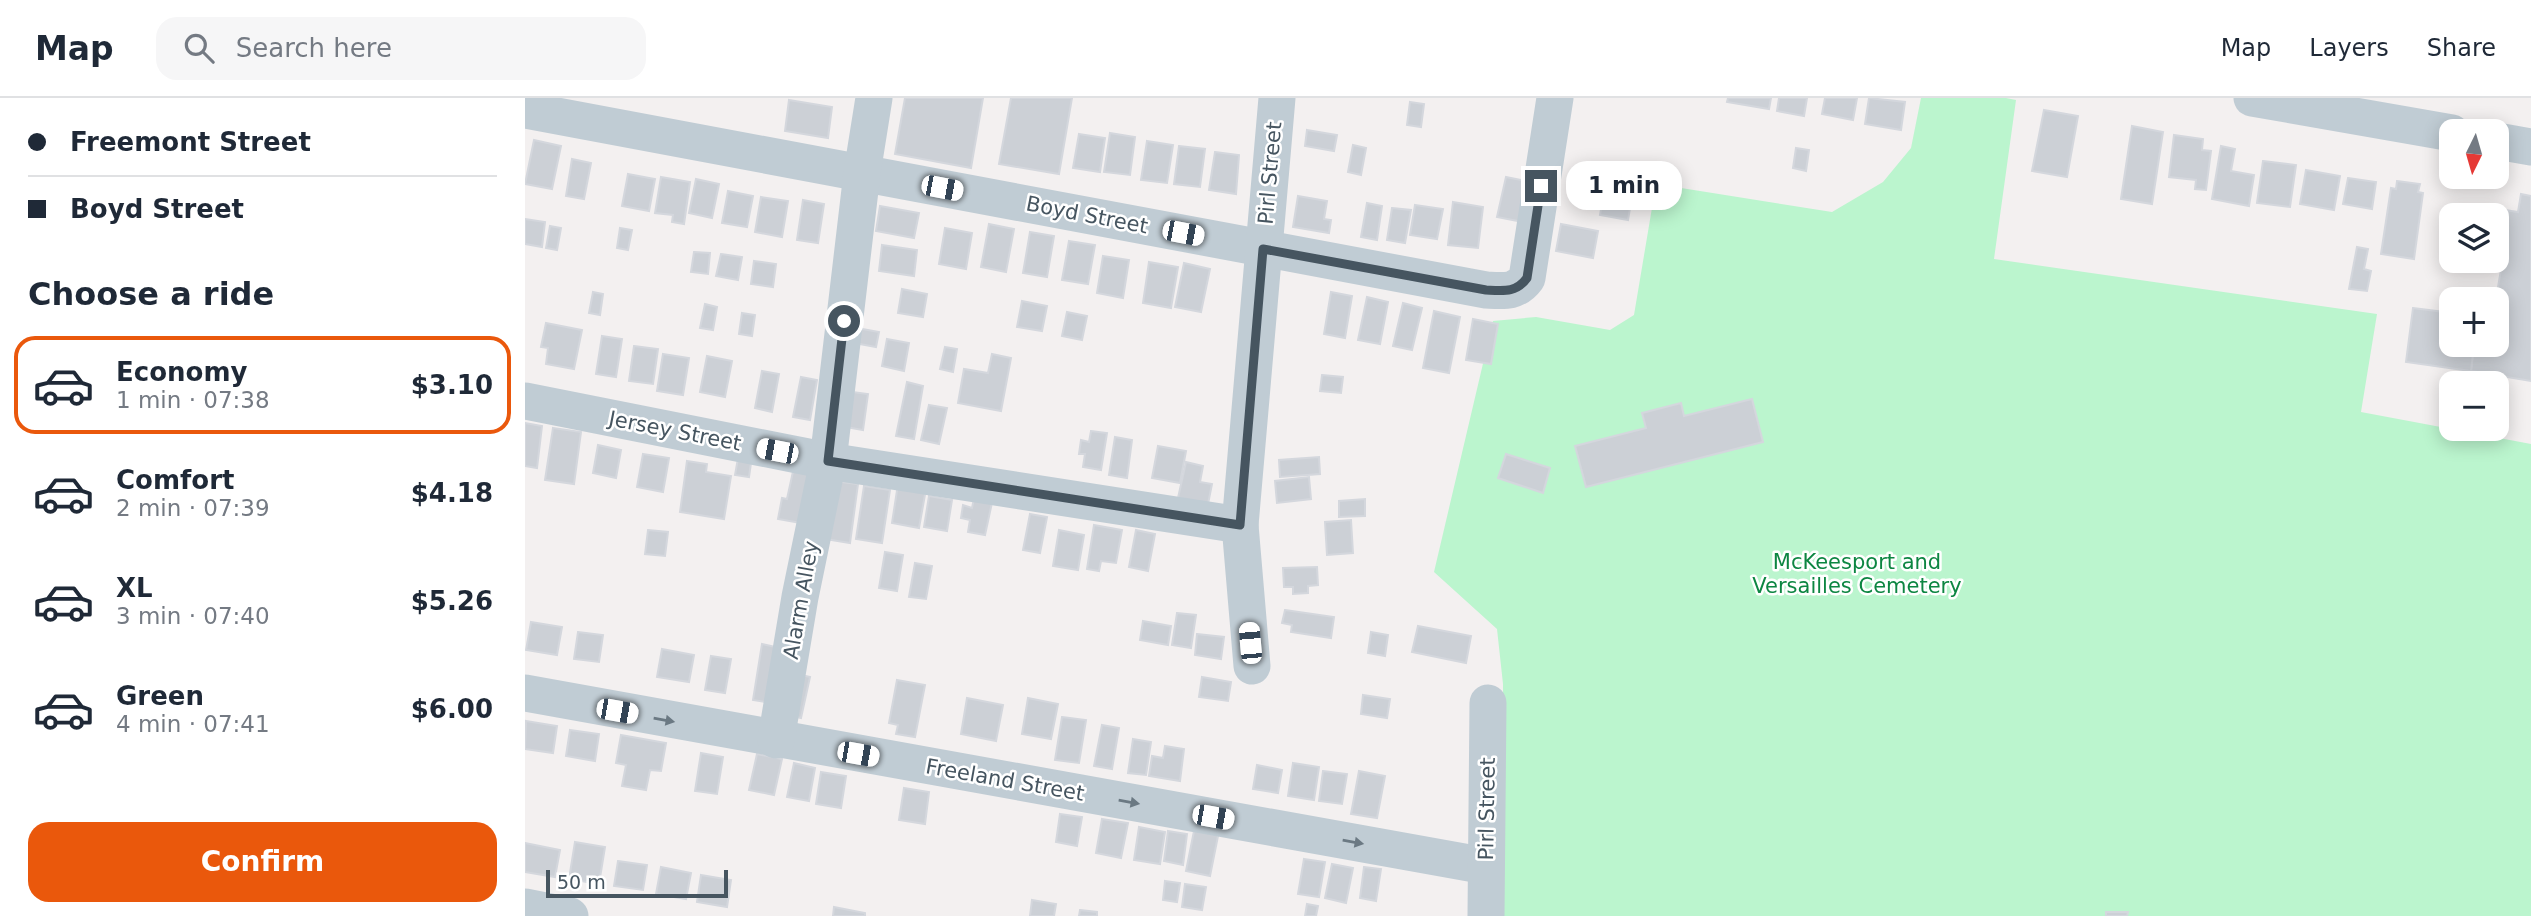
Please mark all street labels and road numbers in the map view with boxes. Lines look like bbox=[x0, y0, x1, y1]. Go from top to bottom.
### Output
street label: Pirl Street bbox=[1254, 121, 1286, 225]
street label: Boyd Street bbox=[1024, 191, 1150, 239]
street label: Jersey Street bbox=[605, 406, 743, 456]
street label: Alarm Alley bbox=[779, 539, 823, 661]
street label: Freeland Street bbox=[924, 754, 1086, 806]
street label: Pirl Street bbox=[1474, 757, 1500, 861]

